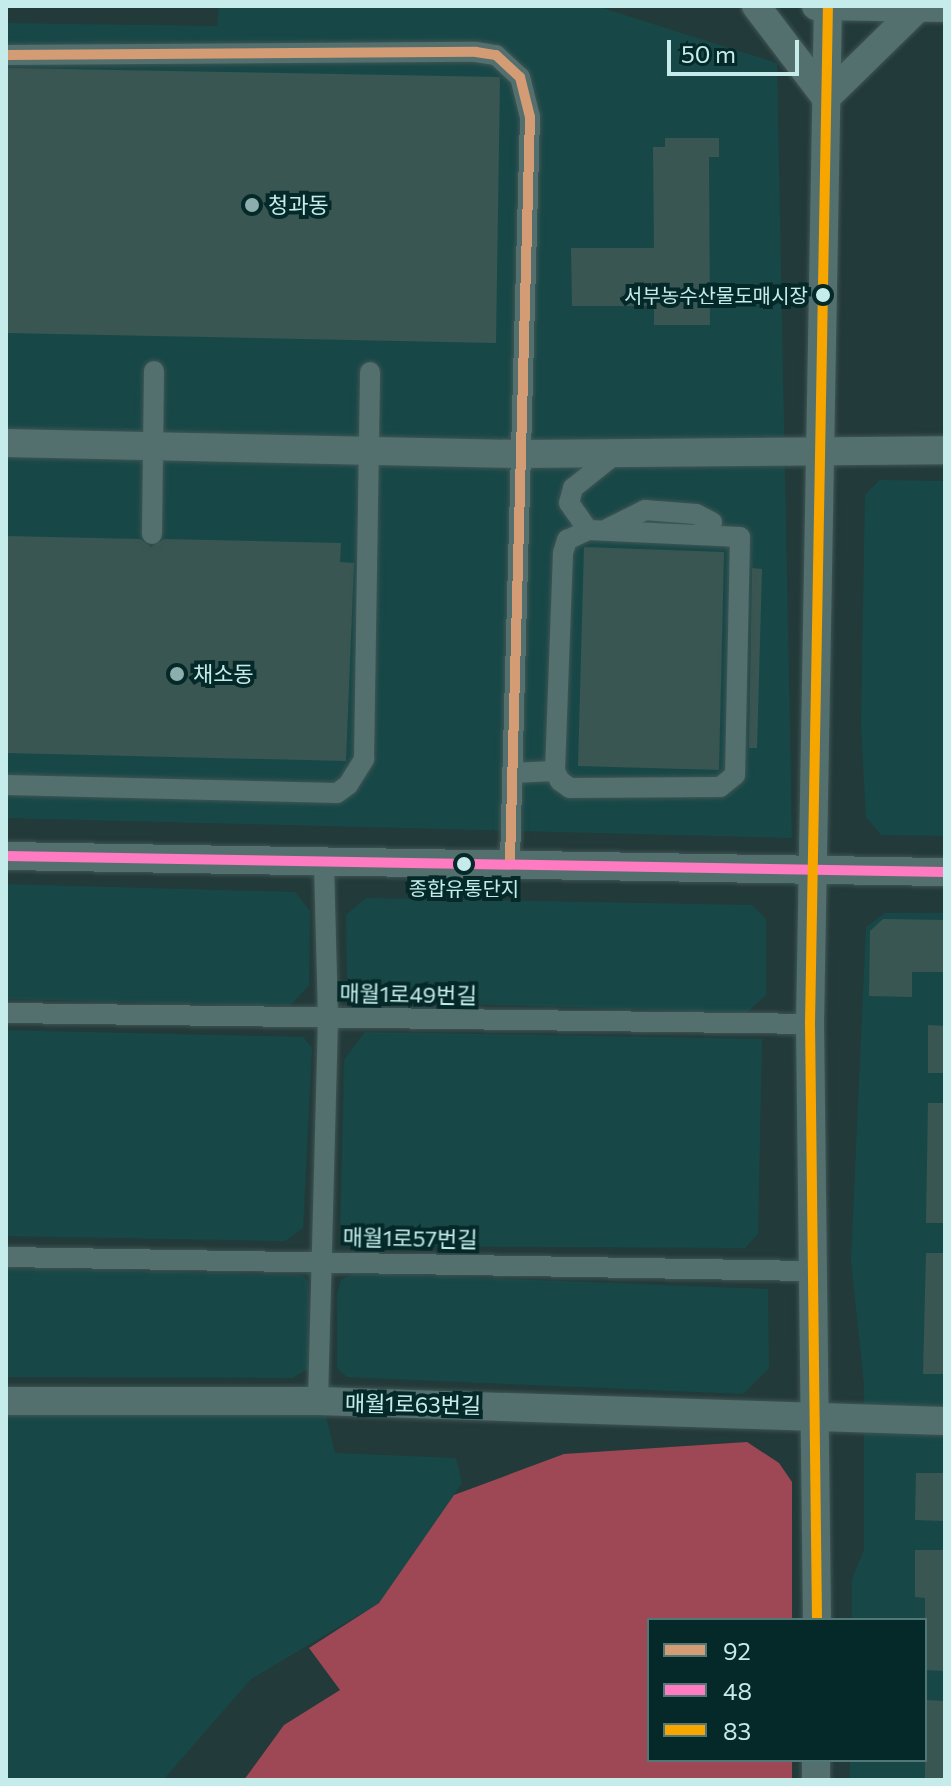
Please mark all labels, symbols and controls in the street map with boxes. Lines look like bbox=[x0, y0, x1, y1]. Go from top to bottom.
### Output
scale bar bbox=[671, 24, 803, 74]
text: 50 m bbox=[681, 39, 736, 68]
place label: 청과동 bbox=[268, 192, 329, 218]
marker: 청과동 bbox=[243, 196, 261, 214]
place label: 서부농수산물도매시장 bbox=[624, 283, 808, 307]
marker: 서부농수산물도매시장 bbox=[815, 287, 831, 303]
place label: 채소동 bbox=[193, 661, 254, 687]
marker: 채소동 bbox=[168, 665, 186, 683]
marker: 종합유통단지 bbox=[456, 856, 472, 872]
place label: 종합유통단지 bbox=[409, 876, 519, 900]
street label: 매월1로49번길 bbox=[339, 980, 477, 1008]
street label: 매월1로57번길 bbox=[342, 1224, 478, 1252]
street label: 매월1로63번길 bbox=[345, 1390, 481, 1418]
legend bbox=[647, 1618, 927, 1762]
text: 92 bbox=[723, 1636, 751, 1665]
text: 48 bbox=[723, 1676, 752, 1705]
text: 83 bbox=[723, 1716, 751, 1745]

